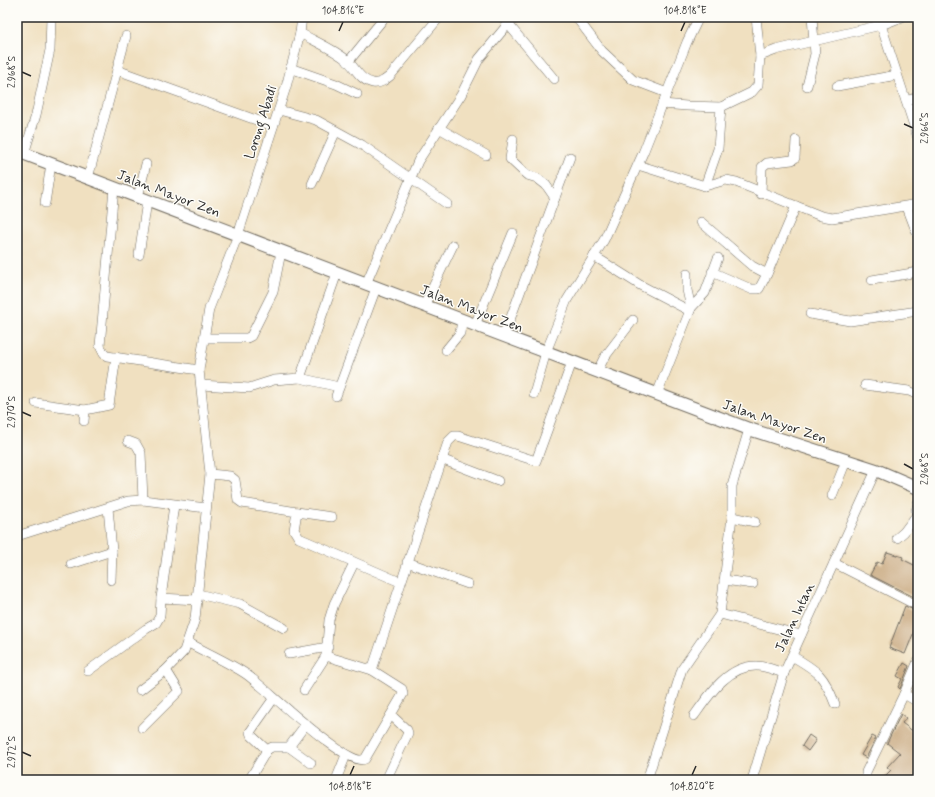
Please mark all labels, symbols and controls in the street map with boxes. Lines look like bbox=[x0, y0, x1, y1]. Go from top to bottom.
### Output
text: 104.816°E bbox=[322, 4, 364, 18]
text: 104.818°E bbox=[664, 4, 707, 18]
text: 2.968°S bbox=[5, 56, 19, 88]
street label: Lorong Abadi bbox=[241, 83, 283, 162]
text: 2.966°S bbox=[918, 112, 932, 144]
street label: Jalan Mayor Zen bbox=[114, 166, 223, 222]
street label: Jalan Mayor Zen bbox=[417, 281, 526, 337]
text: 2.970°S bbox=[5, 395, 19, 428]
street label: Jalan Mayor Zen bbox=[720, 396, 829, 448]
text: 2.968°S bbox=[918, 453, 932, 485]
street label: Jalan Intan bbox=[771, 580, 819, 655]
text: 2.972°S bbox=[5, 736, 19, 768]
text: 104.818°E bbox=[329, 780, 372, 794]
text: 104.820°E bbox=[670, 780, 714, 794]

